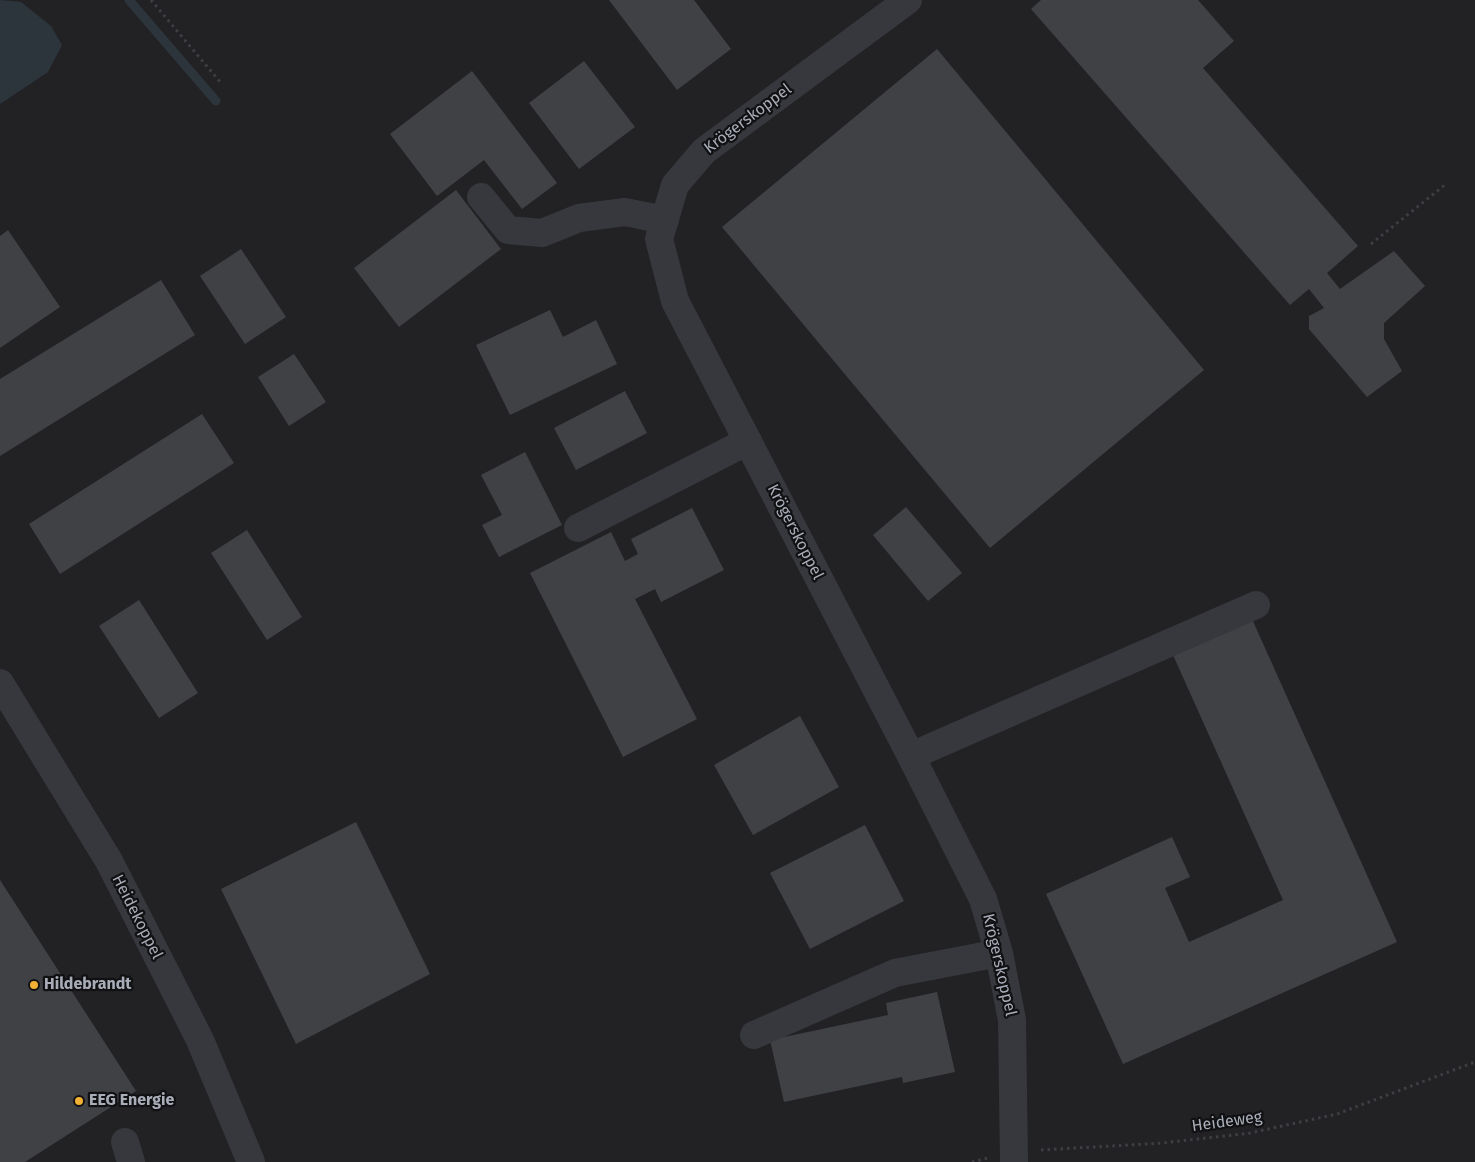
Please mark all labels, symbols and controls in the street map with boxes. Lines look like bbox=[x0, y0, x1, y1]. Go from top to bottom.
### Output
street label: Krögerskoppel bbox=[701, 80, 795, 158]
street label: Krögerskoppel bbox=[763, 481, 827, 583]
street label: Heidekoppel bbox=[108, 872, 166, 962]
street label: Krögerskoppel bbox=[978, 912, 1020, 1018]
place label: Hildebrandt bbox=[44, 975, 131, 995]
marker: Hildebrandt bbox=[28, 979, 40, 991]
place label: EEG Energie bbox=[89, 1091, 174, 1111]
marker: EEG Energie bbox=[73, 1095, 85, 1107]
street label: Heideweg bbox=[1191, 1108, 1263, 1136]

